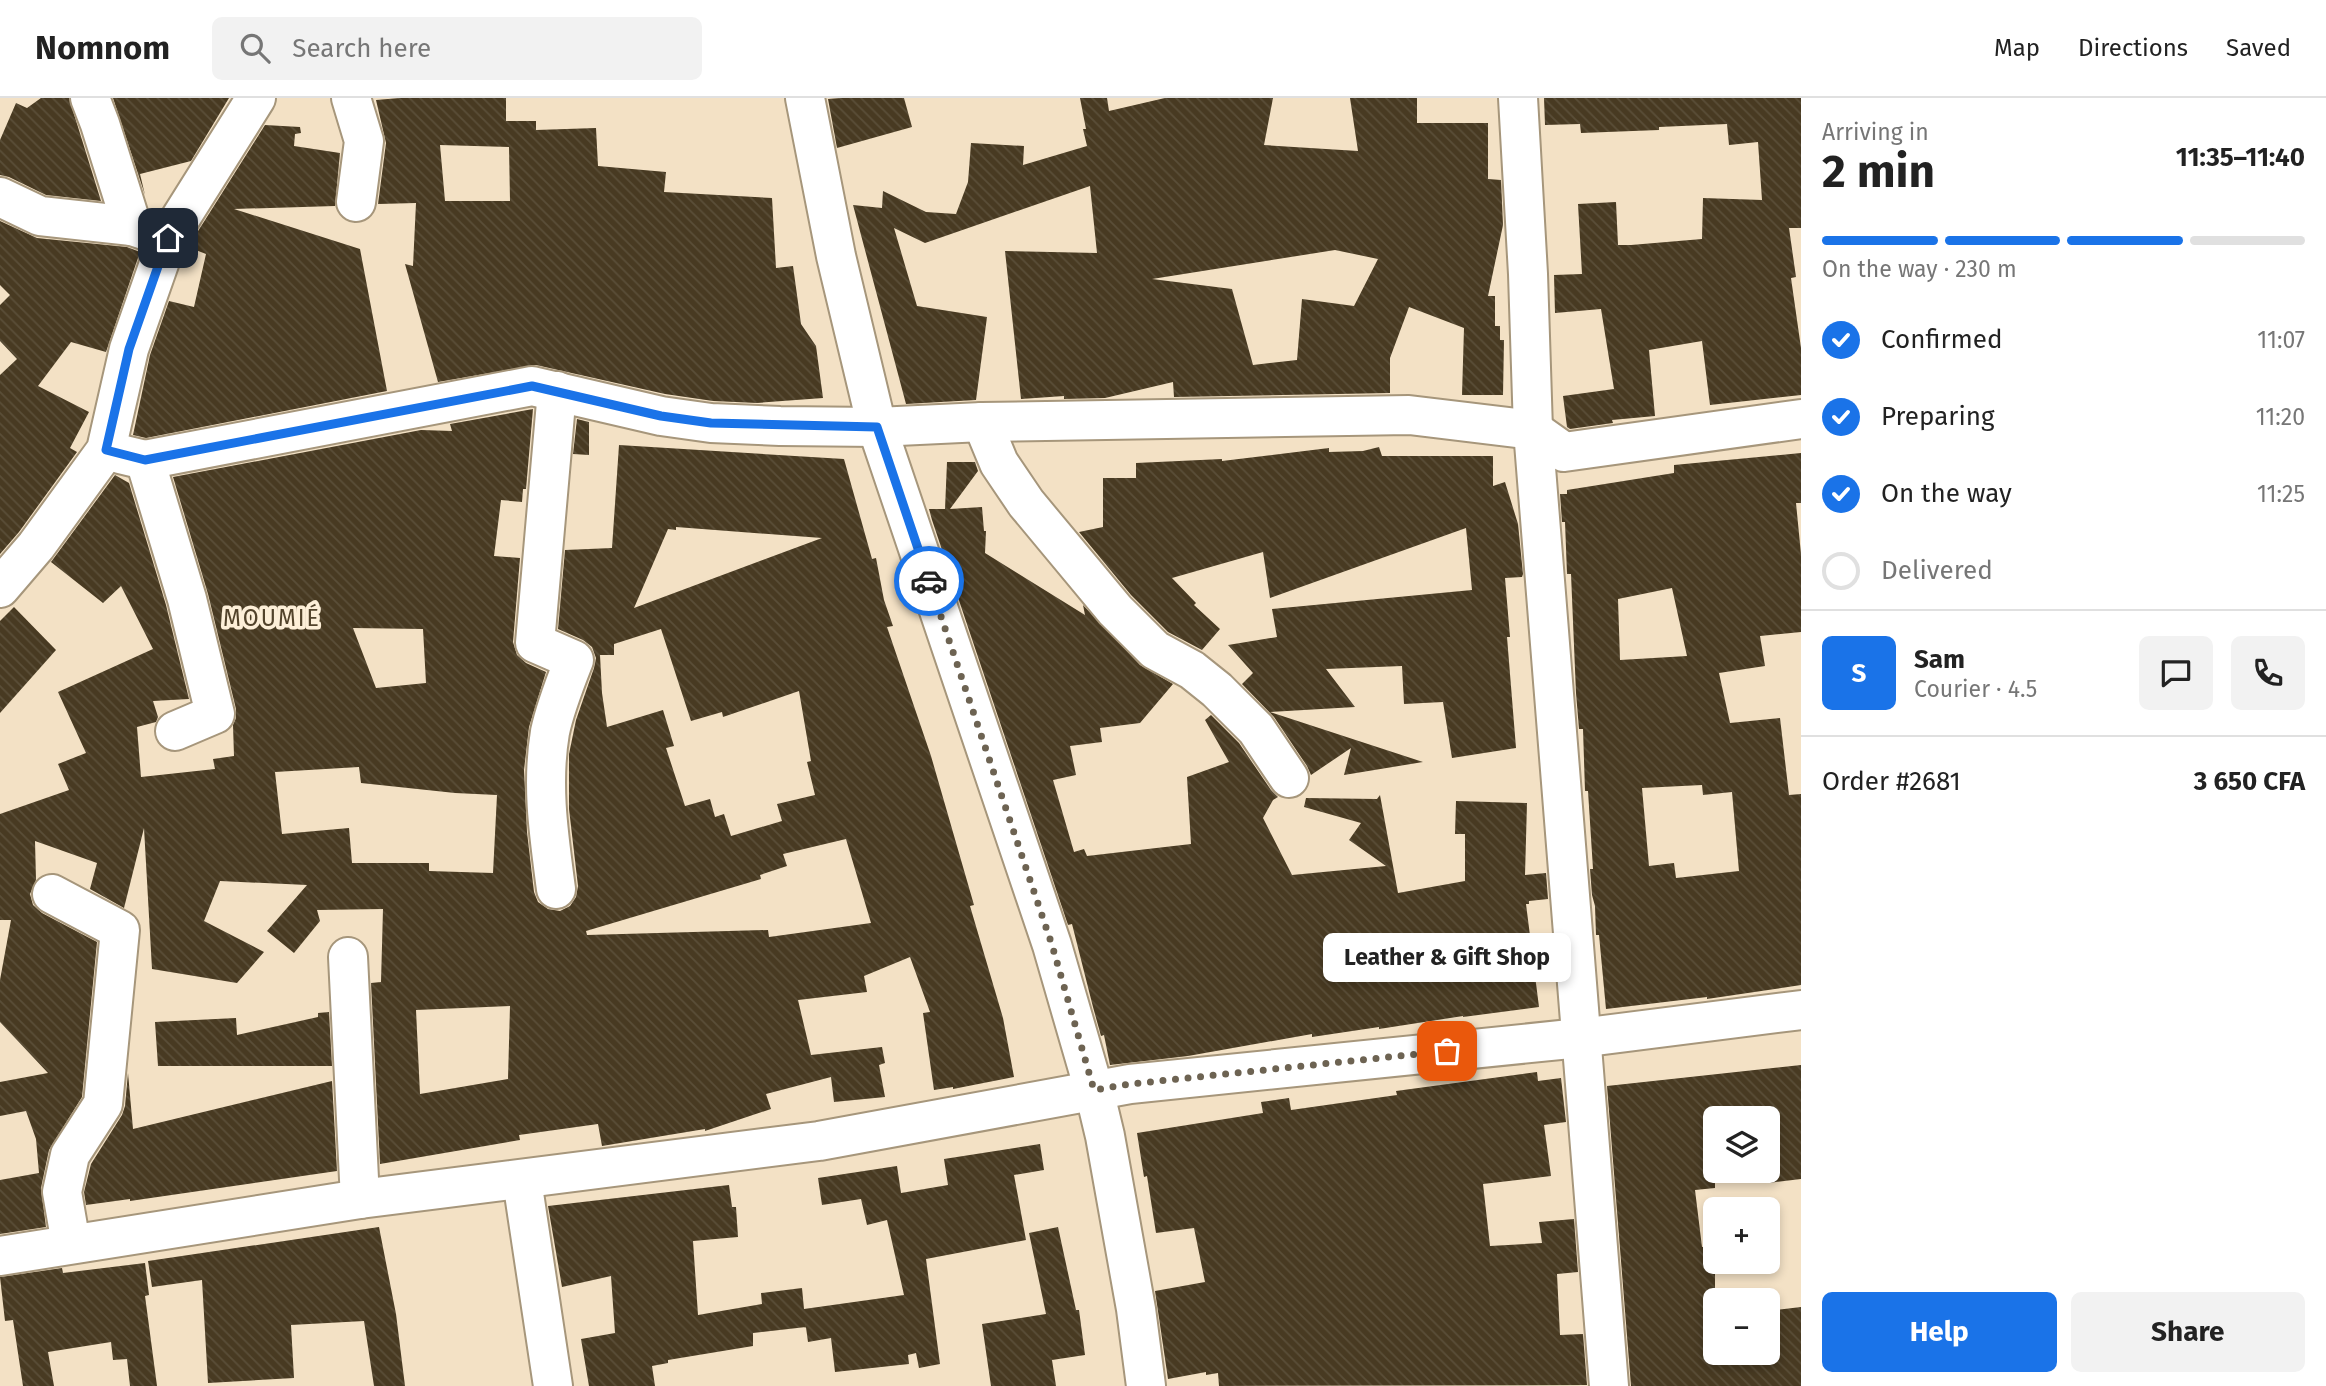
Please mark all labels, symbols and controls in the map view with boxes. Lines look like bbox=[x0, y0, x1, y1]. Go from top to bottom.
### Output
search box bbox=[212, 17, 702, 80]
text: Nomnom bbox=[35, 28, 170, 68]
icon: search bbox=[236, 29, 274, 67]
text: Search here bbox=[292, 33, 431, 64]
text: Map bbox=[1994, 34, 2040, 62]
text: Directions bbox=[2078, 34, 2188, 62]
text: Saved bbox=[2226, 34, 2291, 62]
text: Arriving in bbox=[1822, 118, 1929, 146]
text: 11:35–11:40 bbox=[2176, 142, 2305, 173]
text: 2 min bbox=[1822, 144, 1935, 199]
pin bbox=[138, 208, 198, 268]
icon: home bbox=[149, 219, 187, 257]
text: On the way · 230 m bbox=[1822, 255, 2017, 283]
icon: check bbox=[1822, 321, 1860, 359]
text: Confirmed bbox=[1881, 324, 2002, 355]
text: 11:07 bbox=[2257, 326, 2305, 354]
icon: check bbox=[1822, 398, 1860, 436]
text: Preparing bbox=[1881, 401, 1994, 432]
text: 11:20 bbox=[2256, 403, 2305, 431]
icon: check bbox=[1822, 475, 1860, 513]
text: On the way bbox=[1881, 478, 2012, 509]
text: 11:25 bbox=[2257, 480, 2305, 508]
courier bbox=[894, 546, 964, 616]
text: Delivered bbox=[1881, 555, 1993, 586]
icon: car bbox=[910, 562, 948, 600]
district label: MOUMIÉ bbox=[223, 603, 321, 632]
button: chat bbox=[2139, 636, 2213, 710]
button: phone bbox=[2231, 636, 2305, 710]
text: Sam bbox=[1914, 644, 1965, 675]
text: S bbox=[1852, 658, 1866, 689]
text: Courier · 4.5 bbox=[1914, 675, 2037, 703]
text: Order #2681 bbox=[1822, 766, 1961, 797]
text: 3 650 CFA bbox=[2194, 766, 2305, 797]
callout: Leather & Gift Shop bbox=[1323, 932, 1571, 981]
text: Leather & Gift Shop bbox=[1344, 943, 1550, 971]
pin bbox=[1417, 1021, 1477, 1081]
icon: bag bbox=[1428, 1032, 1466, 1070]
map controls bbox=[1703, 1106, 1780, 1365]
button: layers bbox=[1703, 1106, 1780, 1183]
button: + bbox=[1703, 1197, 1780, 1274]
button: − bbox=[1703, 1288, 1780, 1365]
button: Help bbox=[1822, 1292, 2057, 1372]
button: Share bbox=[2071, 1292, 2305, 1372]

